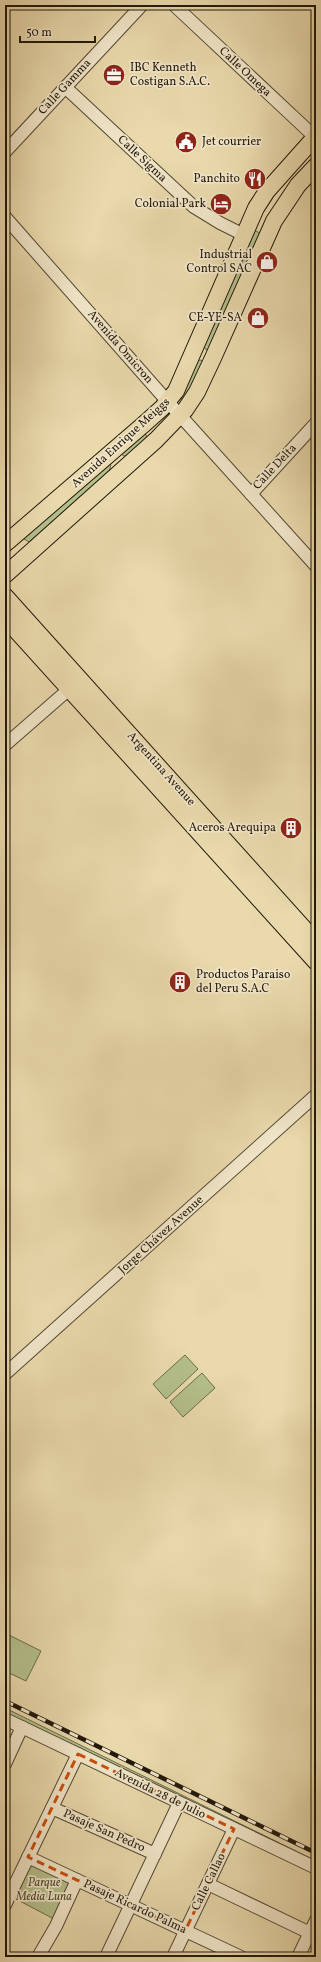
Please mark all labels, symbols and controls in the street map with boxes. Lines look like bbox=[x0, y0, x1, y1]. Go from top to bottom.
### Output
scale bar bbox=[20, 18, 95, 44]
text: 50 m bbox=[26, 25, 52, 41]
street label: Calle Omega bbox=[215, 44, 275, 100]
street label: Calle Gamma bbox=[35, 56, 95, 118]
place label: IBC Kenneth Costigan S.A.C. bbox=[130, 60, 210, 90]
office icon: IBC Kenneth Costigan S.A.C. bbox=[101, 62, 127, 88]
public building icon: Jet courrier bbox=[173, 129, 199, 155]
street label: Calle Sigma bbox=[114, 132, 170, 186]
place label: Jet courrier bbox=[202, 134, 261, 150]
restaurant icon: Panchito bbox=[242, 166, 268, 192]
place label: Panchito bbox=[194, 171, 240, 187]
hotel icon: Colonial Park bbox=[208, 191, 234, 217]
place label: Colonial Park bbox=[135, 196, 206, 212]
place label: Industrial Control SAC bbox=[186, 247, 252, 277]
shop icon: Industrial Control SAC bbox=[254, 249, 280, 275]
shop icon: CE-YE-SA bbox=[245, 305, 271, 331]
street label: Avenida Omicron bbox=[84, 307, 156, 387]
place label: CE-YE-SA bbox=[189, 310, 243, 326]
street label: Avenida Enrique Meiggs bbox=[68, 394, 174, 492]
street label: Calle Delta bbox=[250, 441, 300, 493]
street label: Argentina Avenue bbox=[123, 728, 199, 810]
building icon: Aceros Arequipa bbox=[278, 815, 304, 841]
place label: Aceros Arequipa bbox=[189, 820, 276, 836]
place label: Productos Paraiso del Peru S.A.C bbox=[196, 967, 290, 997]
building icon: Productos Paraiso del Peru S.A.C bbox=[167, 969, 193, 995]
street label: Jorge Chávez Avenue bbox=[115, 1192, 207, 1278]
street label: Avenida 28 de Julio bbox=[112, 1765, 208, 1823]
street label: Pasaje San Pedro bbox=[60, 1806, 148, 1856]
street label: Calle Callao bbox=[188, 1850, 230, 1914]
park label: Parque Media Luna bbox=[15, 1875, 72, 1905]
street label: Pasaje Ricardo Palma bbox=[81, 1876, 189, 1938]

